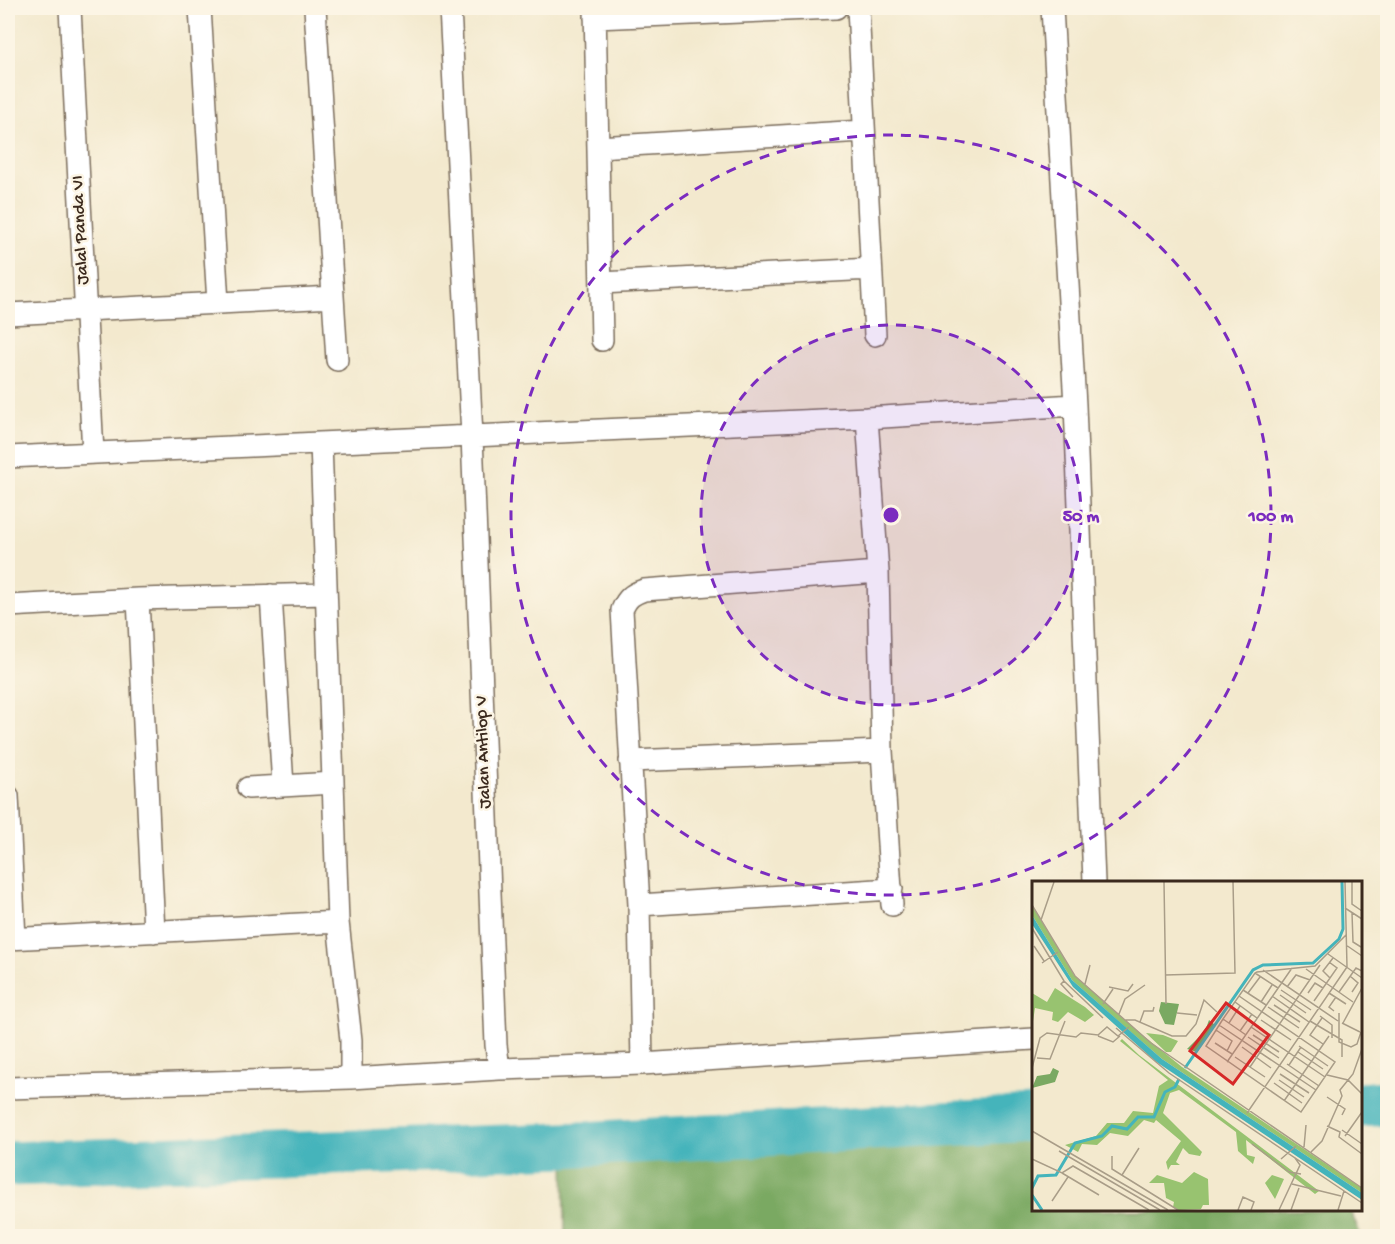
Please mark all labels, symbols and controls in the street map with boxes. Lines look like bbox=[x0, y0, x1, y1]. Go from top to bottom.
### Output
street label: Jalal Panda VI bbox=[68, 175, 94, 285]
centre of rings bbox=[881, 505, 901, 525]
text: 50 m bbox=[1063, 507, 1100, 528]
text: 100 m bbox=[1248, 507, 1294, 528]
street label: Jalan Antilop V bbox=[472, 695, 496, 809]
inset map bbox=[1032, 881, 1362, 1211]

